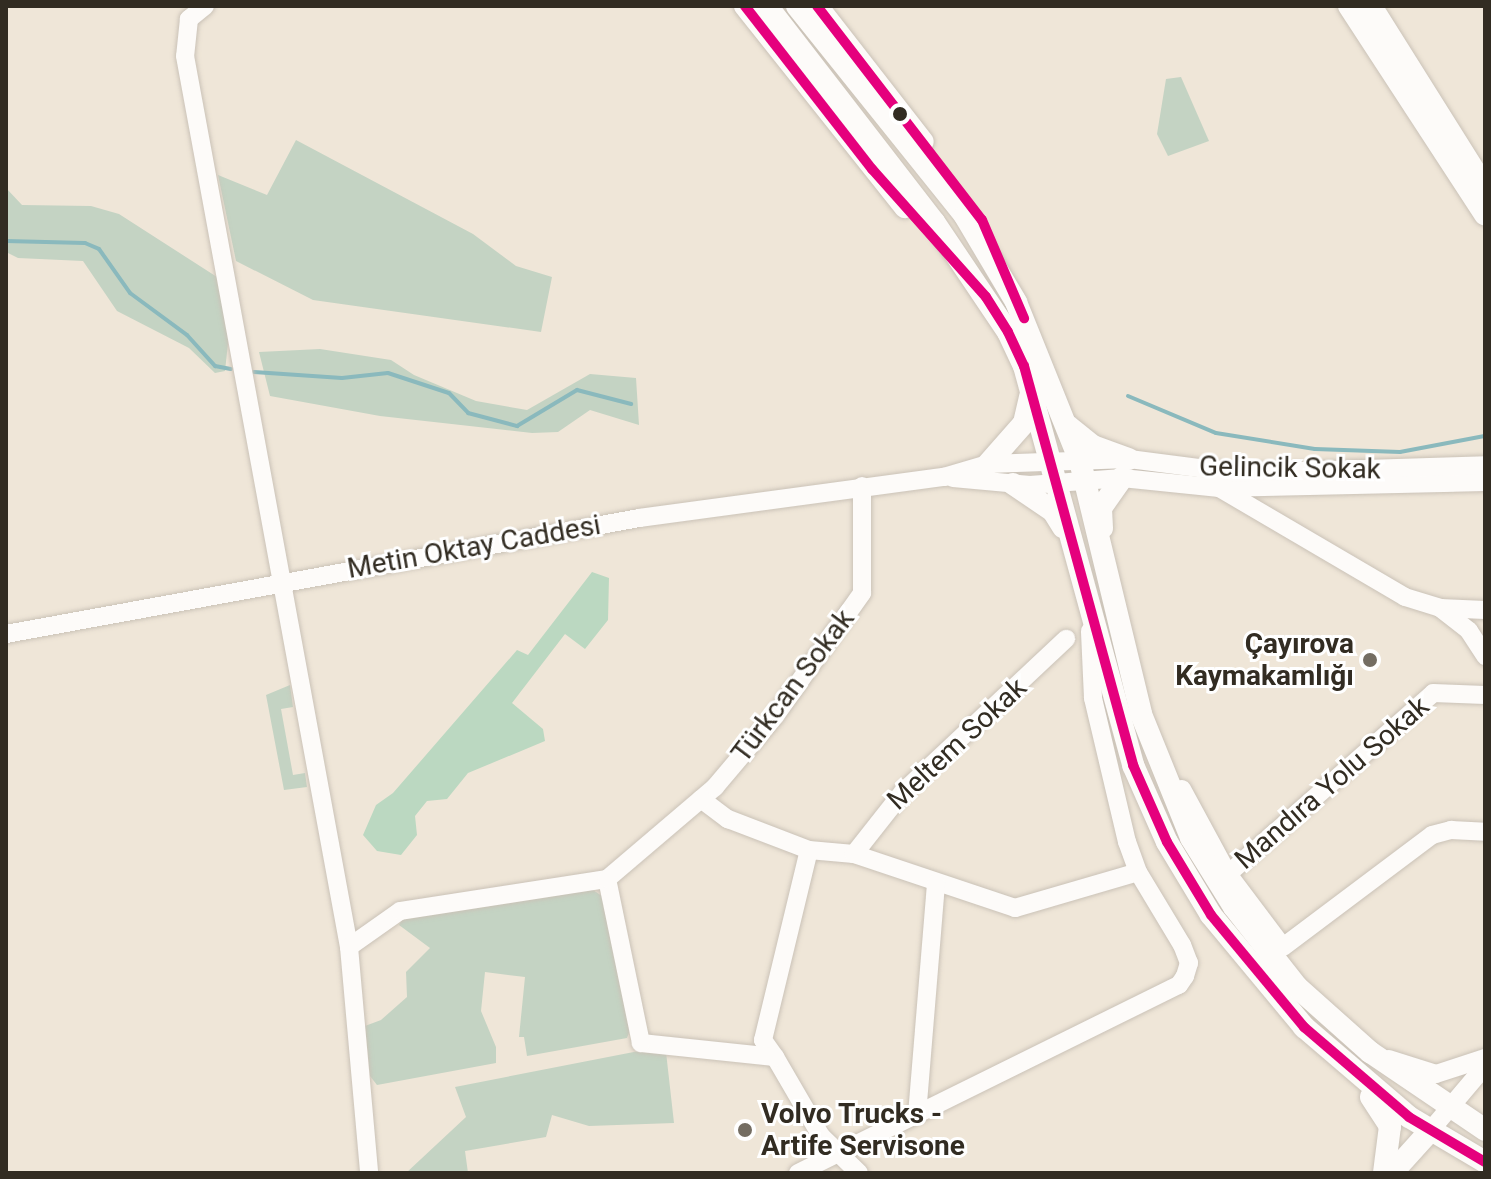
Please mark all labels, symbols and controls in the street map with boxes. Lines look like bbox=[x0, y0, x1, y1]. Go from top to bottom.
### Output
unlabelled marker bbox=[892, 106, 908, 122]
street label: Gelincik Sokak bbox=[1199, 450, 1381, 486]
street label: Metin Oktay Caddesi bbox=[345, 508, 603, 586]
street label: Türkcan Sokak bbox=[725, 603, 861, 769]
place label: Çayırova Kaymakamlığı bbox=[1175, 627, 1354, 693]
marker: Çayırova Kaymakamlığı bbox=[1361, 651, 1379, 669]
street label: Meltem Sokak bbox=[881, 671, 1033, 817]
street label: Mandıra Yolu Sokak bbox=[1228, 690, 1436, 876]
place label: Volvo Trucks - Artife Servisone bbox=[761, 1097, 965, 1163]
marker: Volvo Trucks - Artife Servisone bbox=[736, 1121, 754, 1139]

